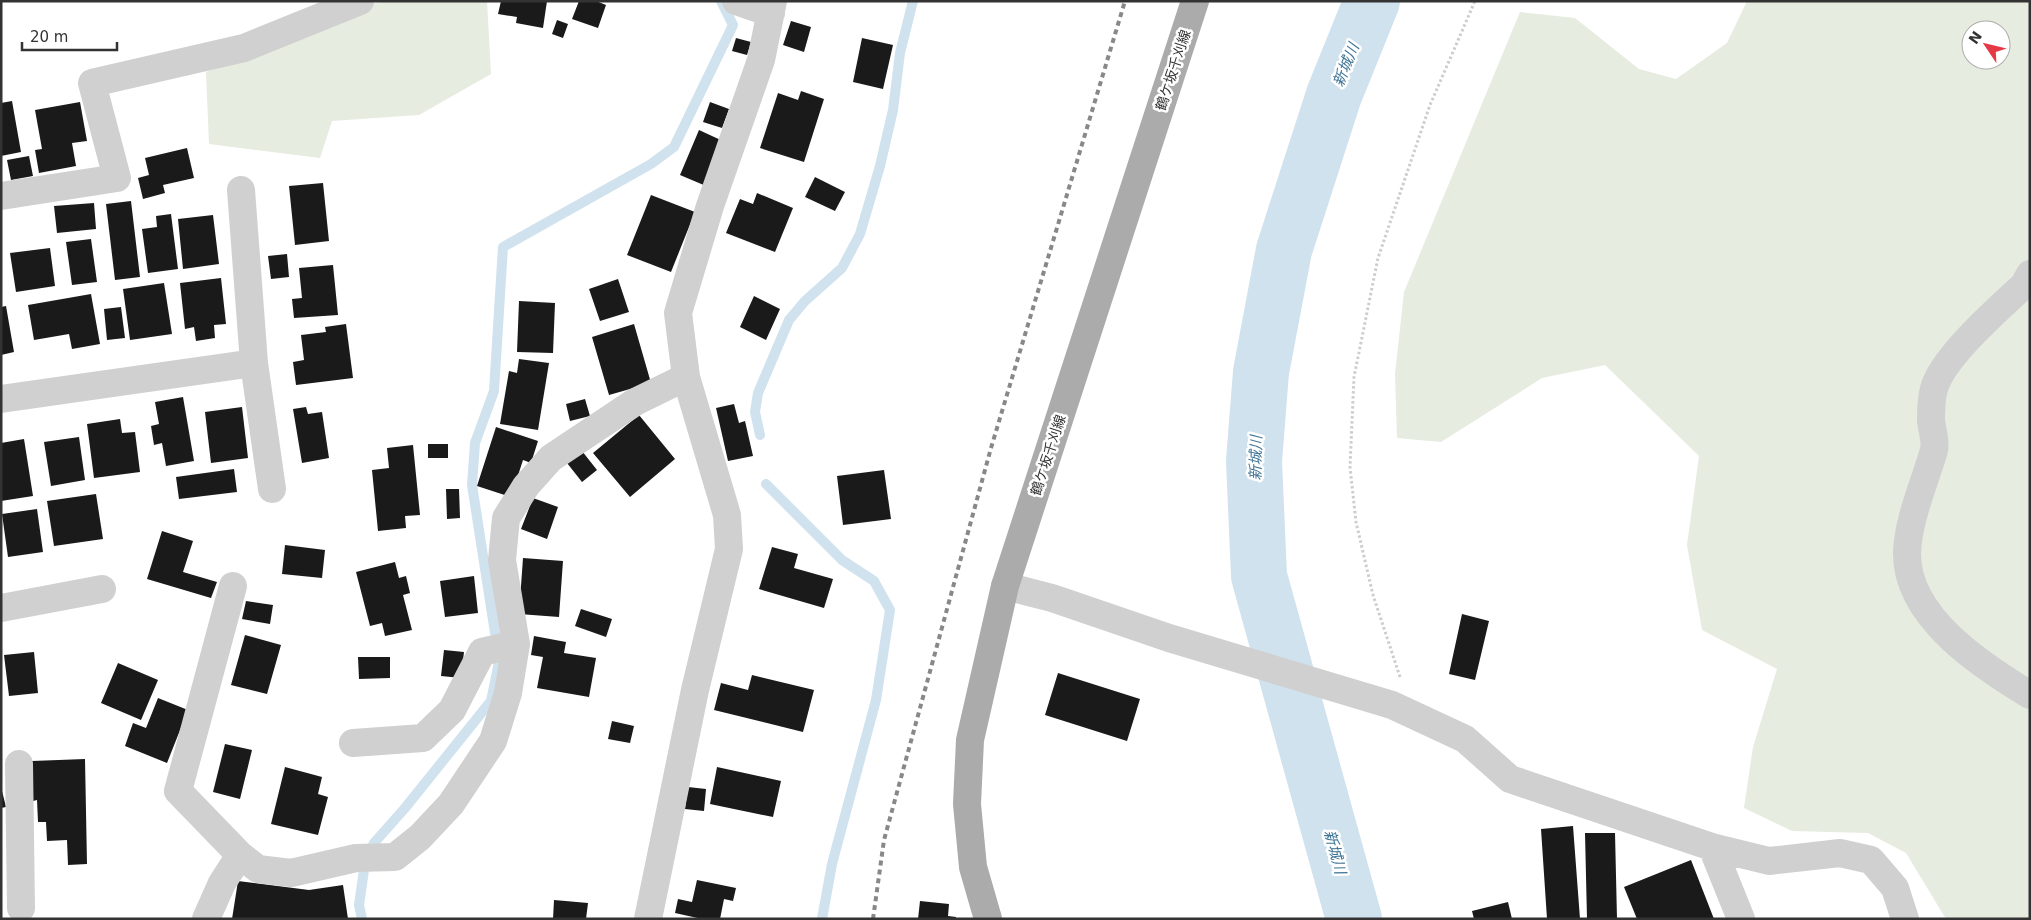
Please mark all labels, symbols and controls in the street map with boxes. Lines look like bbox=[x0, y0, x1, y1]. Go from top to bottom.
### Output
scale bar bbox=[22, 20, 118, 52]
north arrow bbox=[1961, 20, 2011, 70]
text: 20 m bbox=[30, 28, 68, 46]
street label: 鶴ケ坂千刈線 bbox=[1152, 28, 1194, 112]
text: N bbox=[1965, 28, 1985, 47]
water label: 新城川 bbox=[1329, 39, 1364, 89]
street label: 鶴ケ坂千刈線 bbox=[1027, 413, 1069, 497]
water label: 新城川 bbox=[1247, 433, 1265, 481]
water label: 新城川 bbox=[1320, 828, 1350, 878]

